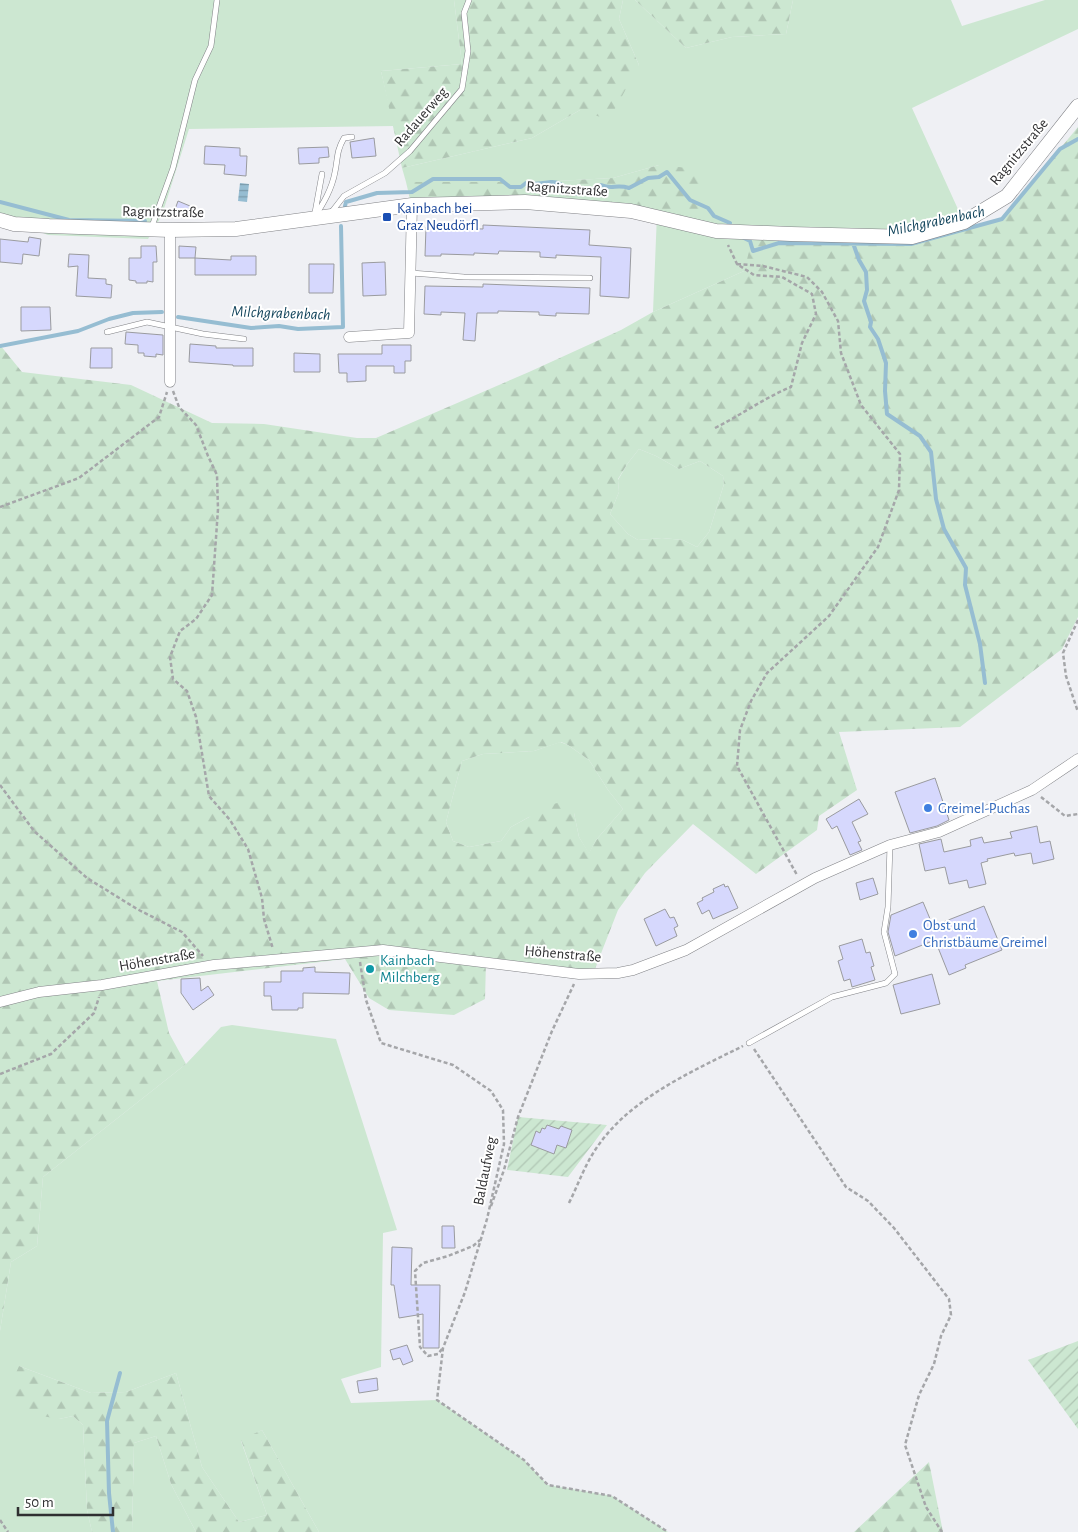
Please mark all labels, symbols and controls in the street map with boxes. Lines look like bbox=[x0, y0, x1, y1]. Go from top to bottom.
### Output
street label: Radauerweg bbox=[391, 84, 451, 150]
street label: Ragnitzstraße bbox=[987, 116, 1051, 188]
street label: Ragnitzstraße bbox=[526, 179, 608, 199]
place label: Kainbach bei Graz Neudörfl bbox=[397, 201, 479, 233]
water label: Milchgrabenbach bbox=[886, 203, 986, 239]
street label: Ragnitzstraße bbox=[122, 204, 204, 220]
marker: Kainbach bei Graz Neudörfl bbox=[381, 211, 393, 223]
water label: Milchgrabenbach bbox=[231, 303, 331, 323]
place label: Greimel-Puchas bbox=[938, 801, 1030, 816]
marker: Greimel-Puchas bbox=[922, 802, 934, 814]
place label: Obst und Christbäume Greimel bbox=[923, 918, 1048, 950]
marker: Obst und Christbäume Greimel bbox=[907, 928, 919, 940]
street label: Höhenstraße bbox=[524, 943, 602, 965]
street label: Höhenstraße bbox=[118, 946, 196, 974]
place label: Kainbach Milchberg bbox=[380, 953, 440, 985]
marker: Kainbach Milchberg bbox=[364, 963, 376, 975]
street label: Baldaufweg bbox=[471, 1135, 499, 1207]
scale bar bbox=[18, 1484, 112, 1516]
text: 50 m bbox=[25, 1495, 54, 1510]

